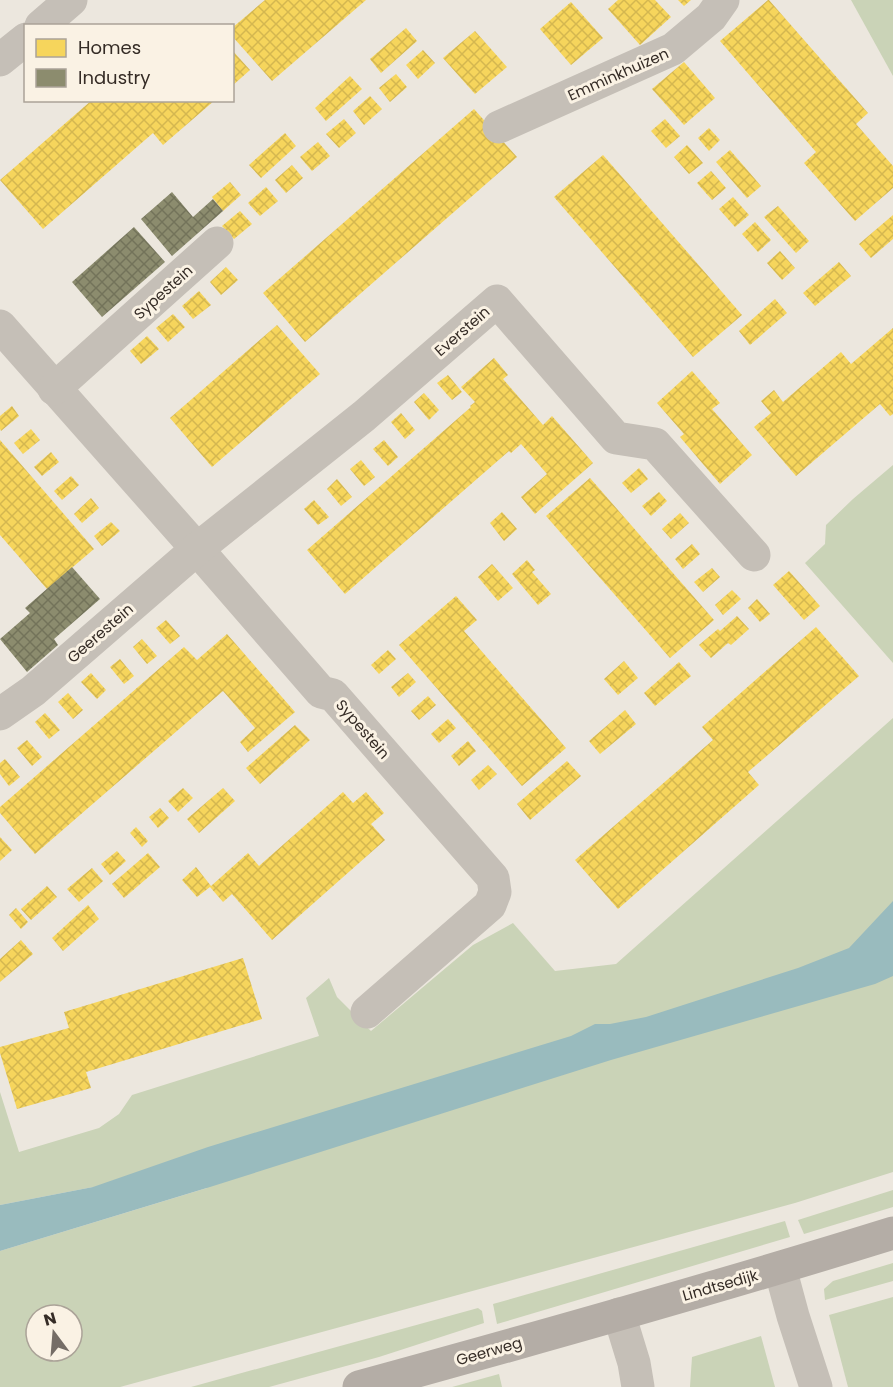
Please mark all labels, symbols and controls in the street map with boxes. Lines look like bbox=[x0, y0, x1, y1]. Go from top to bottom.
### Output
legend bbox=[24, 24, 234, 102]
text: Homes bbox=[78, 35, 141, 60]
street label: Emminkhuizen bbox=[564, 42, 672, 106]
text: Industry bbox=[78, 65, 150, 90]
street label: Sypestein bbox=[129, 260, 197, 324]
street label: Everstein bbox=[430, 301, 494, 361]
street label: Geerestein bbox=[63, 598, 137, 668]
street label: Sypestein bbox=[331, 695, 395, 763]
street label: Lindtsedijk bbox=[680, 1264, 761, 1306]
north arrow bbox=[24, 1303, 84, 1363]
text: N bbox=[41, 1306, 59, 1332]
street label: Geerweg bbox=[454, 1332, 524, 1370]

